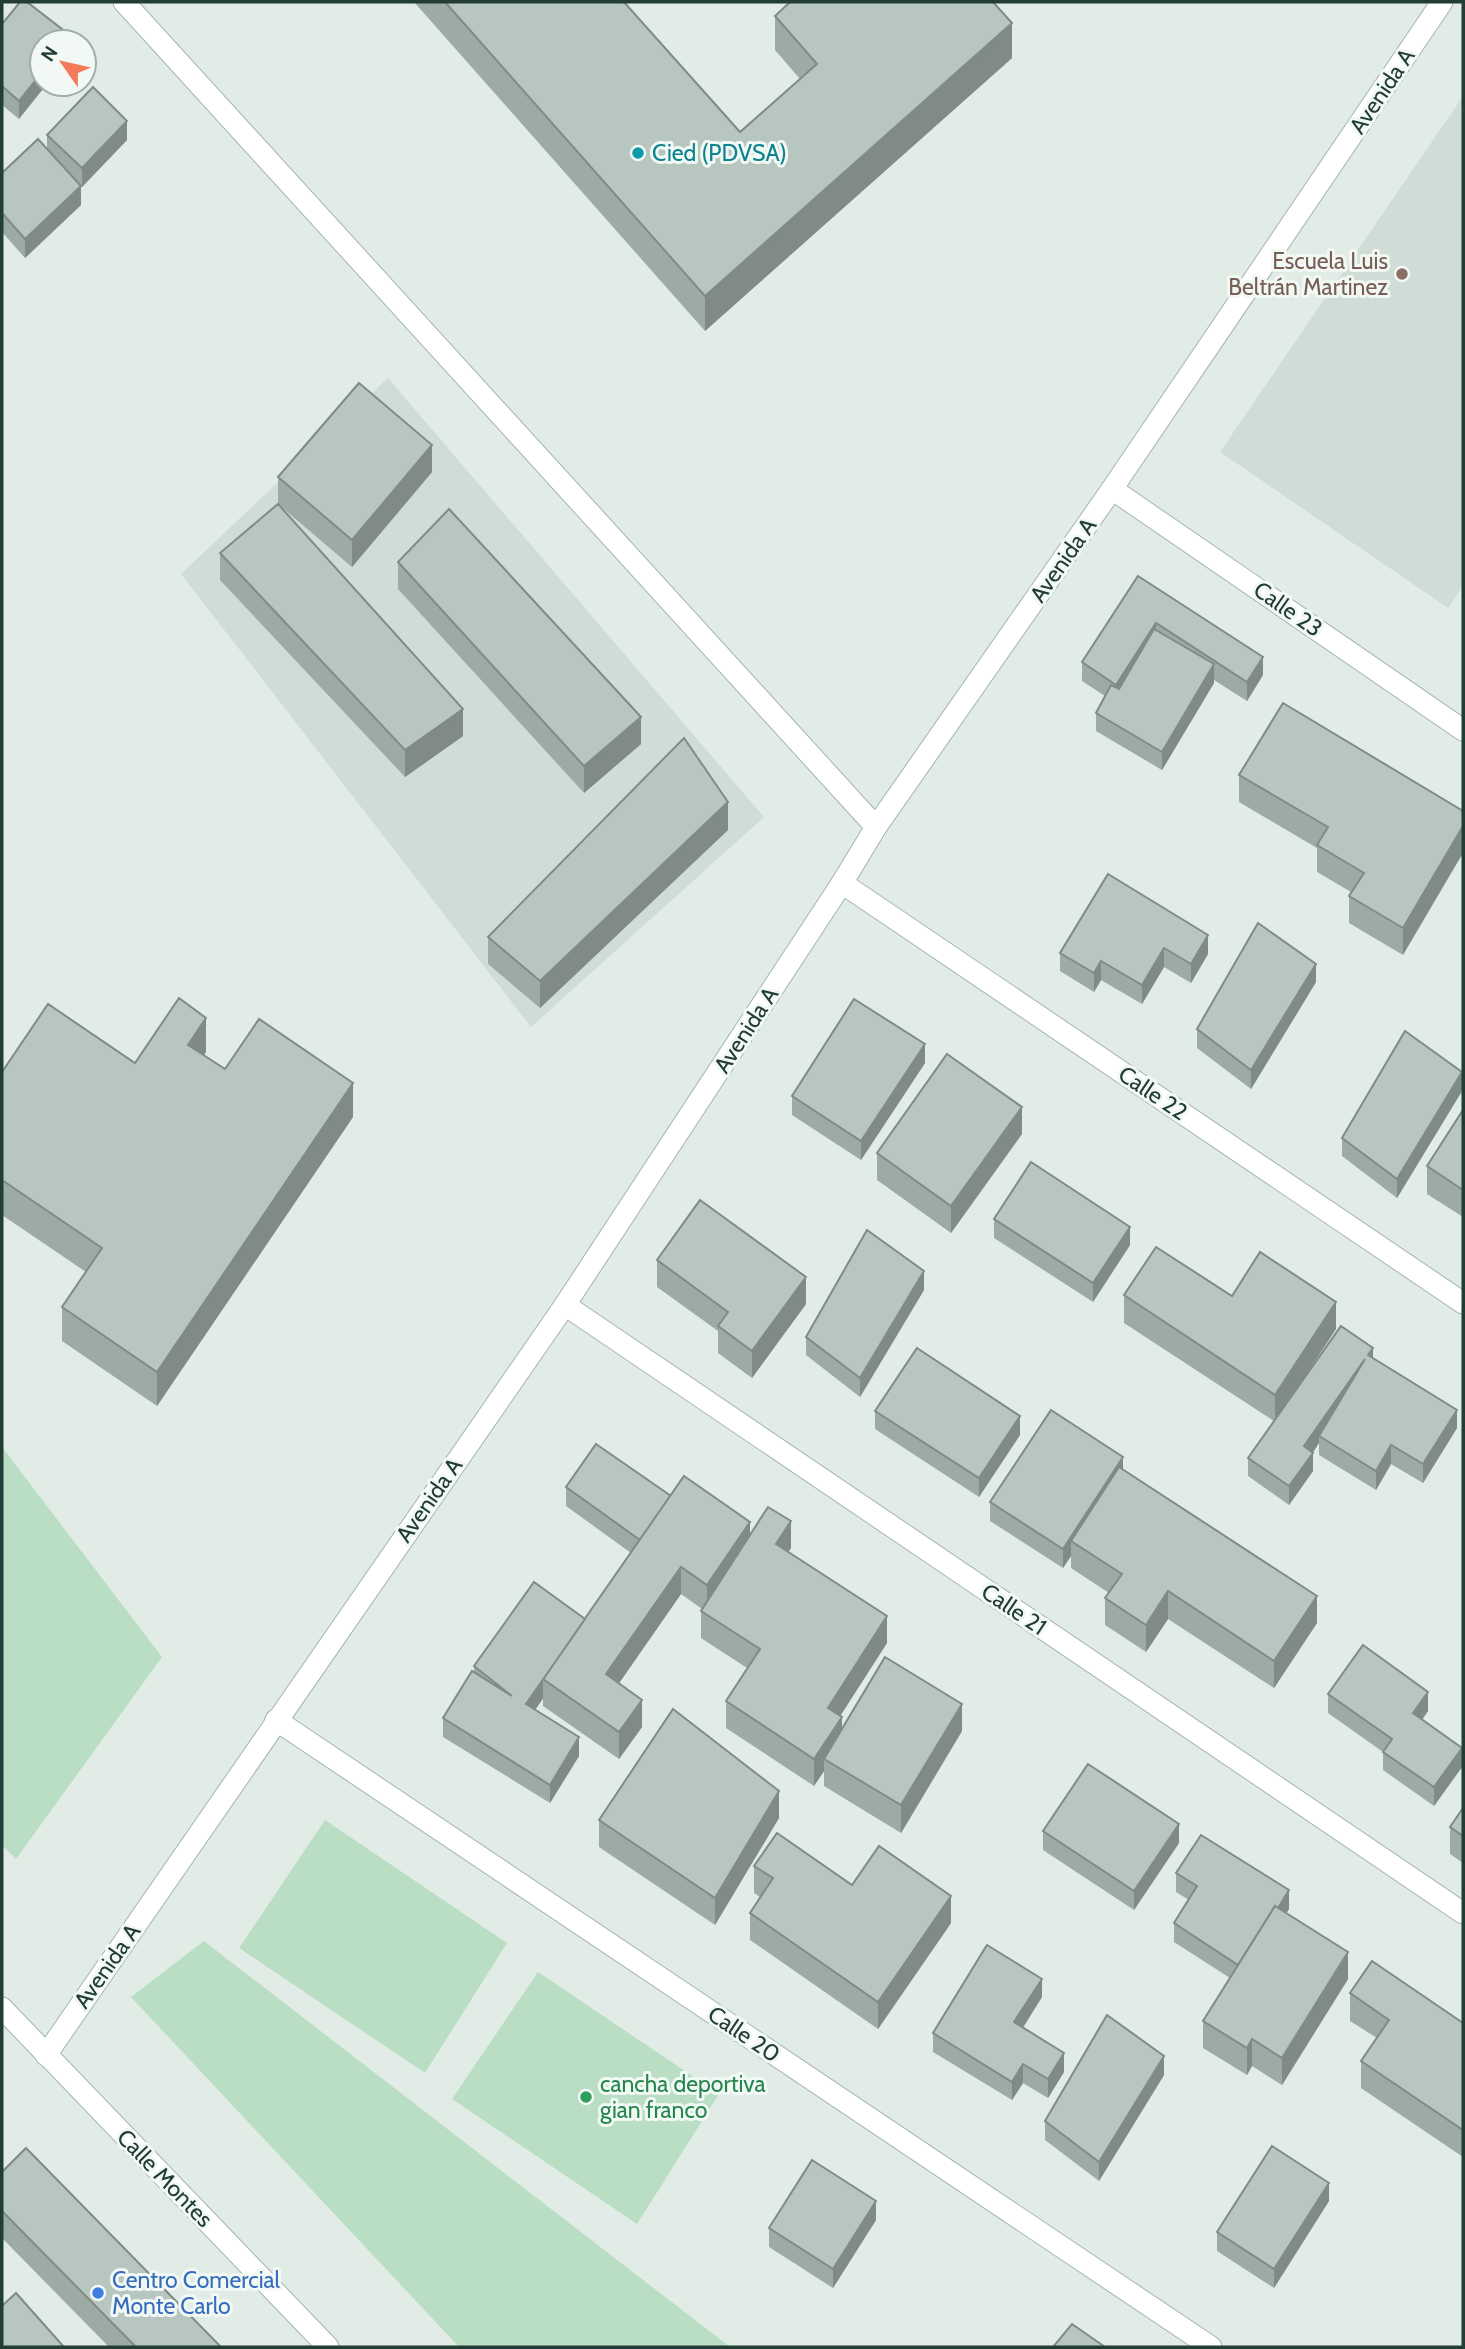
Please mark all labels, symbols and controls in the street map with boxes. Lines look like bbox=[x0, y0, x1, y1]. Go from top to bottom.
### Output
north arrow bbox=[28, 28, 98, 98]
text: N bbox=[36, 42, 63, 66]
street label: Avenida A bbox=[1343, 43, 1421, 139]
place label: Cied (PDVSA) bbox=[652, 139, 787, 167]
marker: Cied (PDVSA) bbox=[630, 145, 646, 161]
place label: Escuela Luis Beltrán Martinez bbox=[1228, 247, 1388, 301]
marker: Escuela Luis Beltrán Martinez bbox=[1394, 266, 1410, 282]
street label: Avenida A bbox=[1024, 512, 1102, 608]
street label: Calle 23 bbox=[1248, 575, 1328, 643]
street label: Avenida A bbox=[708, 982, 784, 1078]
street label: Calle 22 bbox=[1113, 1060, 1193, 1126]
street label: Avenida A bbox=[390, 1452, 468, 1548]
street label: Calle 21 bbox=[976, 1577, 1052, 1641]
street label: Avenida A bbox=[68, 1918, 146, 2014]
street label: Calle 20 bbox=[703, 2000, 785, 2068]
place label: cancha deportiva gian franco bbox=[600, 2070, 766, 2124]
marker: cancha deportiva gian franco bbox=[578, 2089, 594, 2105]
street label: Calle Montes bbox=[111, 2123, 219, 2233]
place label: Centro Comercial Monte Carlo bbox=[112, 2266, 281, 2320]
marker: Centro Comercial Monte Carlo bbox=[90, 2285, 106, 2301]

